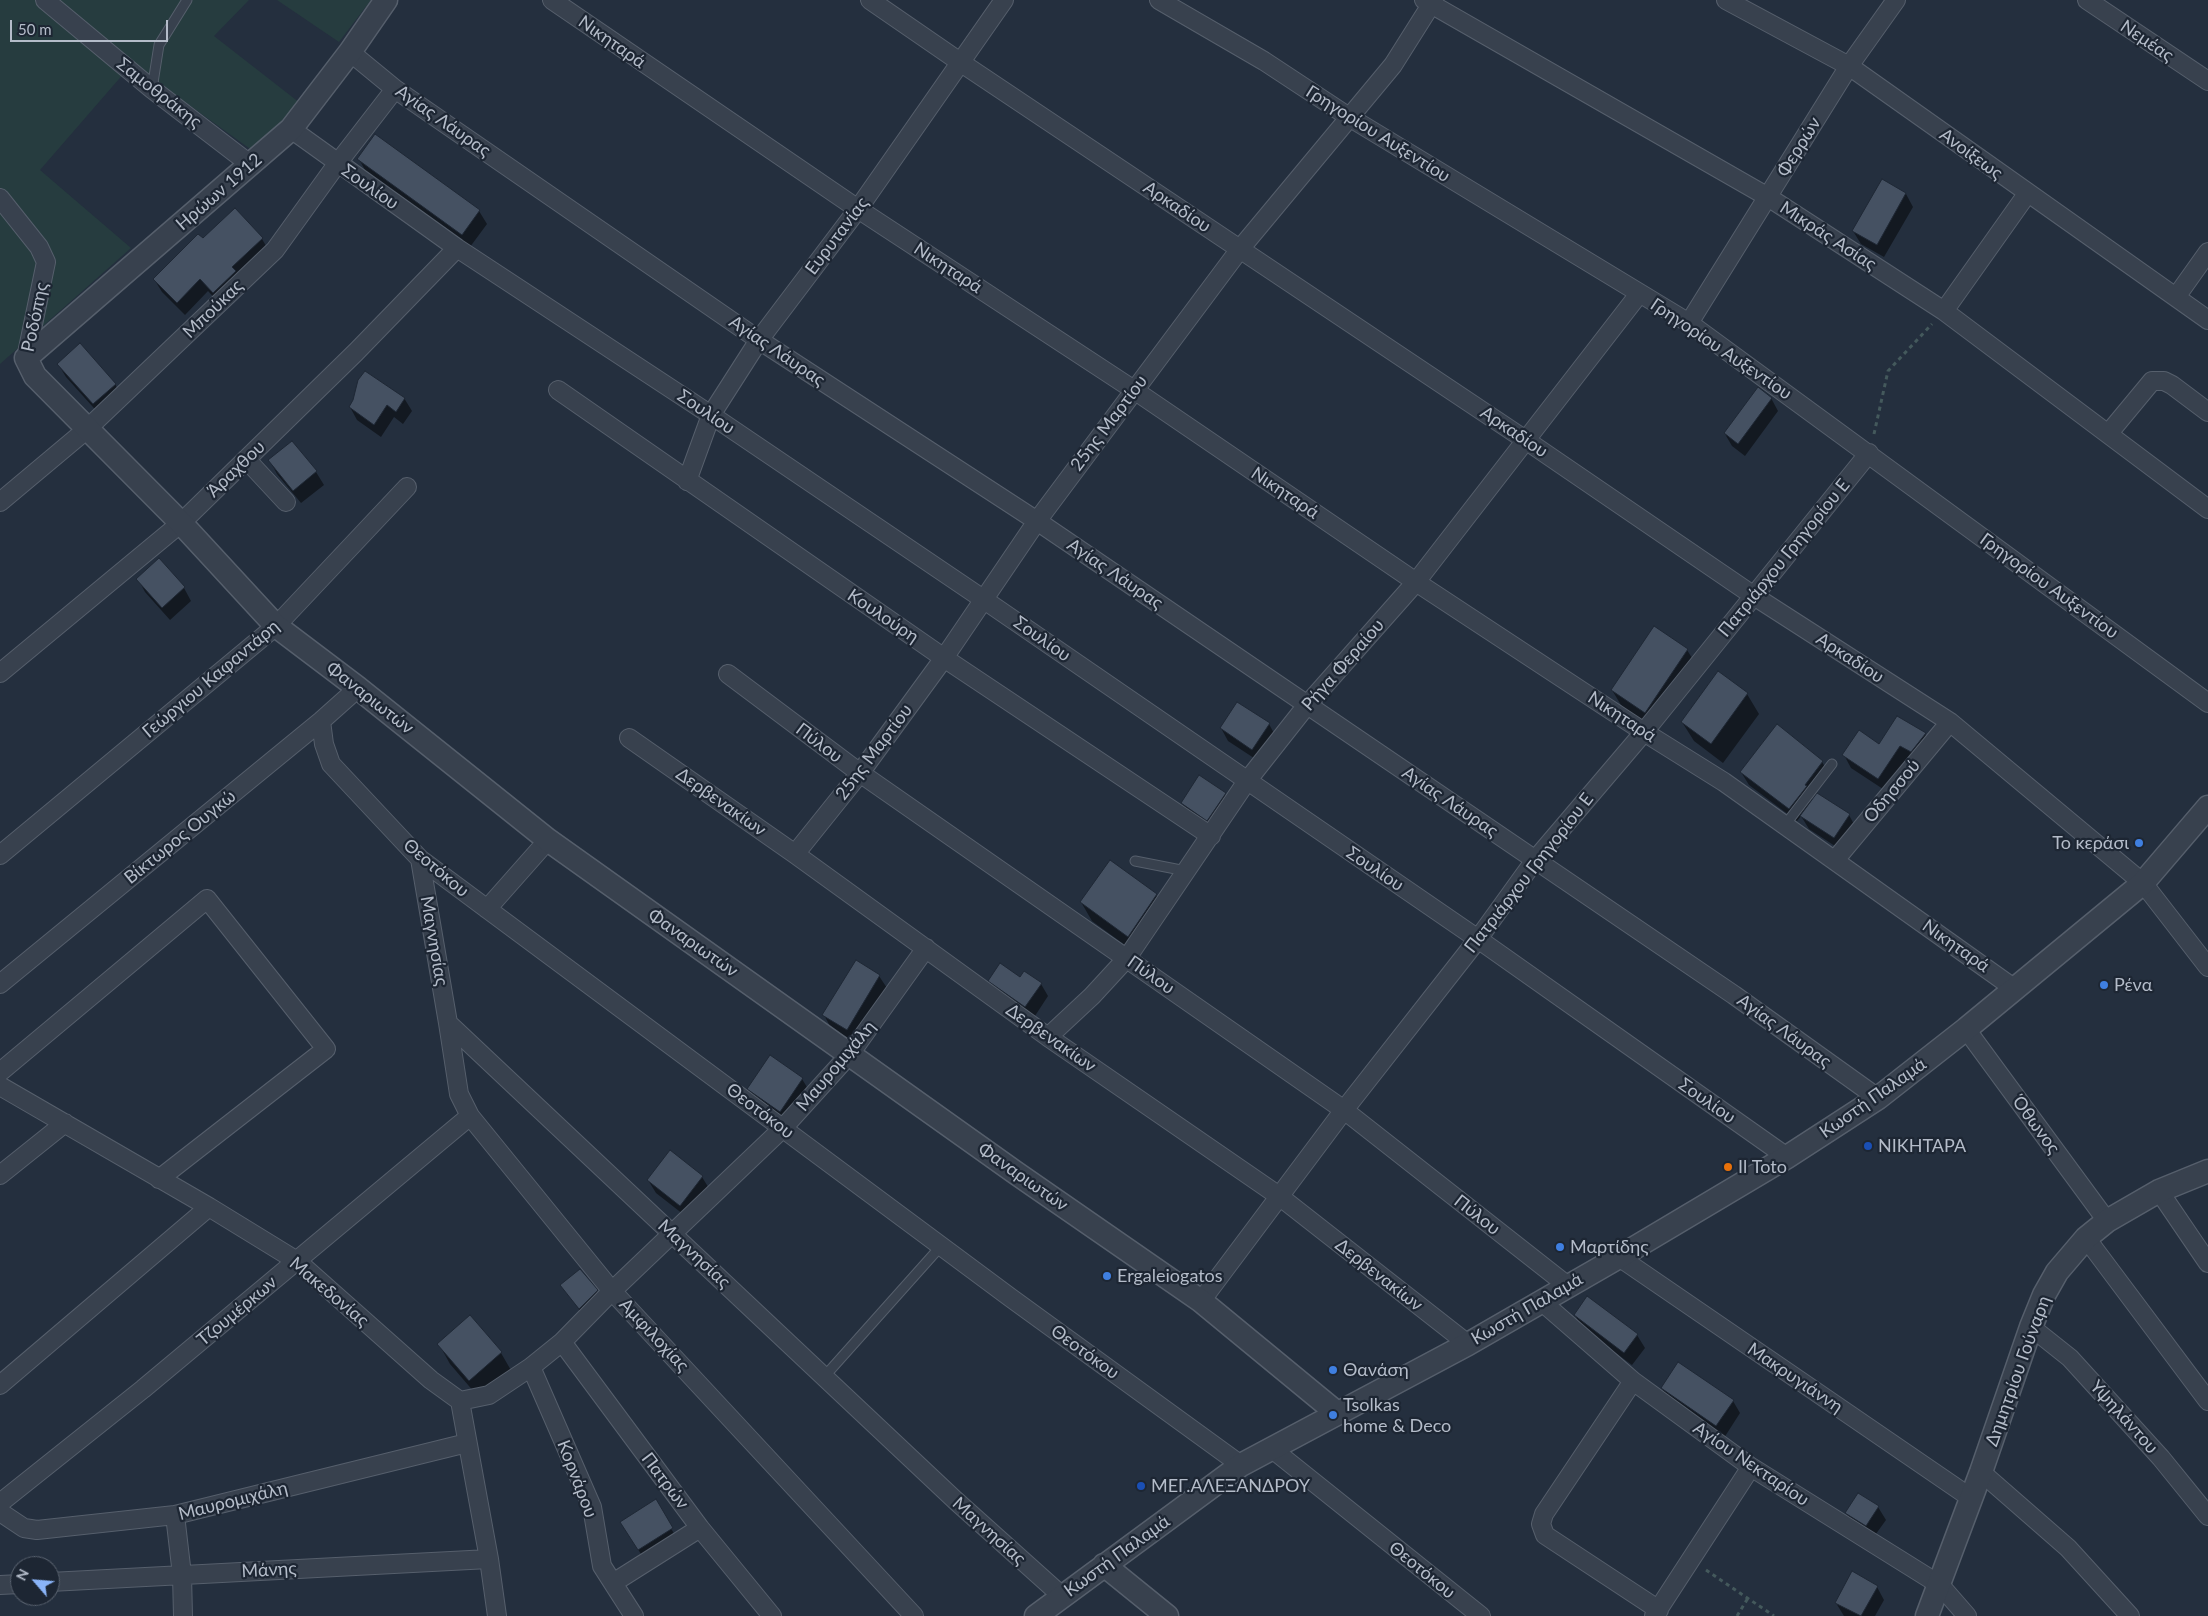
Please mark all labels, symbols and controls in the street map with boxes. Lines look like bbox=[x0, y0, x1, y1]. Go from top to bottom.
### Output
scale bar bbox=[12, 10, 170, 42]
street label: Νικηταρά bbox=[574, 11, 650, 73]
street label: Νεμέας bbox=[2116, 15, 2178, 67]
text: 50 m bbox=[18, 20, 52, 38]
street label: Σαμοθράκης bbox=[112, 53, 206, 133]
street label: Αγίας Λάυρας bbox=[391, 80, 495, 162]
street label: Γρηγορίου Αυξεντίου bbox=[1302, 81, 1454, 187]
street label: Φερρών bbox=[1772, 113, 1826, 181]
street label: Ανοίξεως bbox=[1935, 124, 2007, 184]
street label: Ηρώων 1912 bbox=[172, 149, 266, 235]
street label: Σουλίου bbox=[337, 160, 403, 214]
street label: Αρκαδίου bbox=[1139, 177, 1215, 237]
street label: Ευρυτανίας bbox=[801, 193, 873, 279]
street label: Μικράς Ασίας bbox=[1776, 197, 1880, 275]
street label: Νικηταρά bbox=[910, 238, 986, 298]
street label: Μπούκας bbox=[178, 275, 248, 343]
street label: Ροδόπης bbox=[17, 280, 53, 354]
street label: Γρηγορίου Αυξεντίου bbox=[1646, 294, 1796, 404]
street label: Αγίας Λάυρας bbox=[725, 311, 829, 391]
street label: 25ης Μαρτίου bbox=[1066, 371, 1152, 475]
street label: Σουλίου bbox=[673, 385, 739, 439]
street label: Αρκαδίου bbox=[1476, 402, 1552, 462]
street label: Άραχθου bbox=[202, 436, 270, 502]
street label: Νικηταρά bbox=[1247, 462, 1323, 524]
street label: Πατριάρχου Γρηγορίου Ε bbox=[1714, 475, 1854, 641]
street label: Γρηγορίου Αυξεντίου bbox=[1976, 529, 2122, 643]
street label: Αγίας Λάυρας bbox=[1063, 534, 1167, 614]
street label: Κουλούρη bbox=[843, 584, 923, 648]
street label: Σουλίου bbox=[1009, 612, 1075, 666]
street label: Γεώργιου Καφαντάρη bbox=[138, 615, 284, 743]
street label: Ρήγα Φεραίου bbox=[1297, 615, 1389, 715]
street label: Αρκαδίου bbox=[1812, 628, 1888, 688]
street label: Φαναριωτών bbox=[322, 657, 418, 739]
street label: Νικηταρά bbox=[1584, 687, 1660, 747]
street label: 25ης Μαρτίου bbox=[831, 700, 917, 804]
street label: Πύλου bbox=[791, 719, 847, 767]
street label: Οδησσού bbox=[1859, 755, 1925, 827]
street label: Αγίας Λάυρας bbox=[1398, 762, 1502, 842]
street label: Δερβενακίων bbox=[672, 763, 770, 841]
street label: Βίκτωρος Ουγκώ bbox=[120, 785, 240, 889]
street label: Πατριάρχου Γρηγορίου Ε bbox=[1460, 789, 1598, 957]
place label: Το κεράσι bbox=[2052, 832, 2129, 854]
street label: Θεοτόκου bbox=[399, 834, 473, 902]
marker: Το κεράσι bbox=[2133, 837, 2145, 849]
street label: Σουλίου bbox=[1342, 842, 1408, 896]
street label: Μαγνησίας bbox=[415, 894, 453, 988]
street label: Φαναριωτών bbox=[644, 904, 742, 982]
street label: Νικηταρά bbox=[1918, 915, 1994, 977]
street label: Πύλου bbox=[1123, 951, 1179, 999]
place label: Ρένα bbox=[2114, 974, 2152, 996]
marker: Ρένα bbox=[2098, 979, 2110, 991]
street label: Αγίας Λάυρας bbox=[1733, 990, 1835, 1072]
street label: Δερβενακίων bbox=[1002, 999, 1100, 1077]
street label: Μαυρομιχάλη bbox=[792, 1016, 880, 1116]
street label: Κωστή Παλαμά bbox=[1816, 1053, 1930, 1143]
street label: Σουλίου bbox=[1674, 1074, 1740, 1128]
street label: Θεοτόκου bbox=[722, 1079, 798, 1143]
street label: Όθωνος bbox=[2008, 1092, 2064, 1158]
place label: ΝΙΚΗΤΑΡΑ bbox=[1878, 1135, 1966, 1157]
street label: Φαναριωτών bbox=[974, 1138, 1072, 1216]
marker: ΝΙΚΗΤΑΡΑ bbox=[1862, 1140, 1874, 1152]
place label: Il Toto bbox=[1738, 1156, 1787, 1178]
marker: Il Toto bbox=[1722, 1161, 1734, 1173]
street label: Πύλου bbox=[1450, 1190, 1504, 1240]
street label: Μαγνησίας bbox=[653, 1215, 735, 1293]
street label: Δερβενακίων bbox=[1331, 1234, 1427, 1316]
place label: Μαρτίδης bbox=[1570, 1236, 1649, 1258]
marker: Μαρτίδης bbox=[1554, 1241, 1566, 1253]
street label: Μακεδονίας bbox=[285, 1253, 373, 1331]
place label: Ergaleiogatos bbox=[1117, 1265, 1223, 1287]
street label: Κωστή Παλαμά bbox=[1467, 1268, 1587, 1350]
marker: Ergaleiogatos bbox=[1101, 1270, 1113, 1282]
street label: Τζουμέρκων bbox=[193, 1271, 281, 1351]
street label: Δημητρίου Γούναρη bbox=[1981, 1293, 2055, 1449]
street label: Αμφιλοχίας bbox=[615, 1294, 693, 1376]
street label: Θεοτόκου bbox=[1047, 1320, 1123, 1384]
street label: Μακρυγιάννη bbox=[1743, 1338, 1847, 1418]
place label: Θανάση bbox=[1343, 1359, 1409, 1381]
marker: Θανάση bbox=[1327, 1364, 1339, 1376]
street label: Υψηλάντου bbox=[2085, 1376, 2163, 1458]
place label: Tsolkas home & Deco bbox=[1343, 1394, 1451, 1436]
marker: Tsolkas home & Deco bbox=[1327, 1409, 1339, 1421]
street label: Αγίου Νεκταρίου bbox=[1689, 1417, 1813, 1511]
street label: Κορνάρου bbox=[552, 1437, 602, 1521]
street label: Πατρών bbox=[637, 1448, 693, 1514]
place label: ΜΕΓ.ΑΛΕΞΑΝΔΡΟΥ bbox=[1151, 1475, 1310, 1497]
street label: Μαυρομιχάλη bbox=[176, 1477, 290, 1525]
marker: ΜΕΓ.ΑΛΕΞΑΝΔΡΟΥ bbox=[1135, 1480, 1147, 1492]
street label: Μαγνησίας bbox=[948, 1493, 1030, 1569]
street label: Κωστή Παλαμά bbox=[1060, 1510, 1174, 1602]
street label: Θεοτόκου bbox=[1384, 1537, 1460, 1603]
north arrow bbox=[10, 1556, 60, 1606]
street label: Μάνης bbox=[241, 1558, 297, 1582]
text: N bbox=[12, 1566, 32, 1583]

